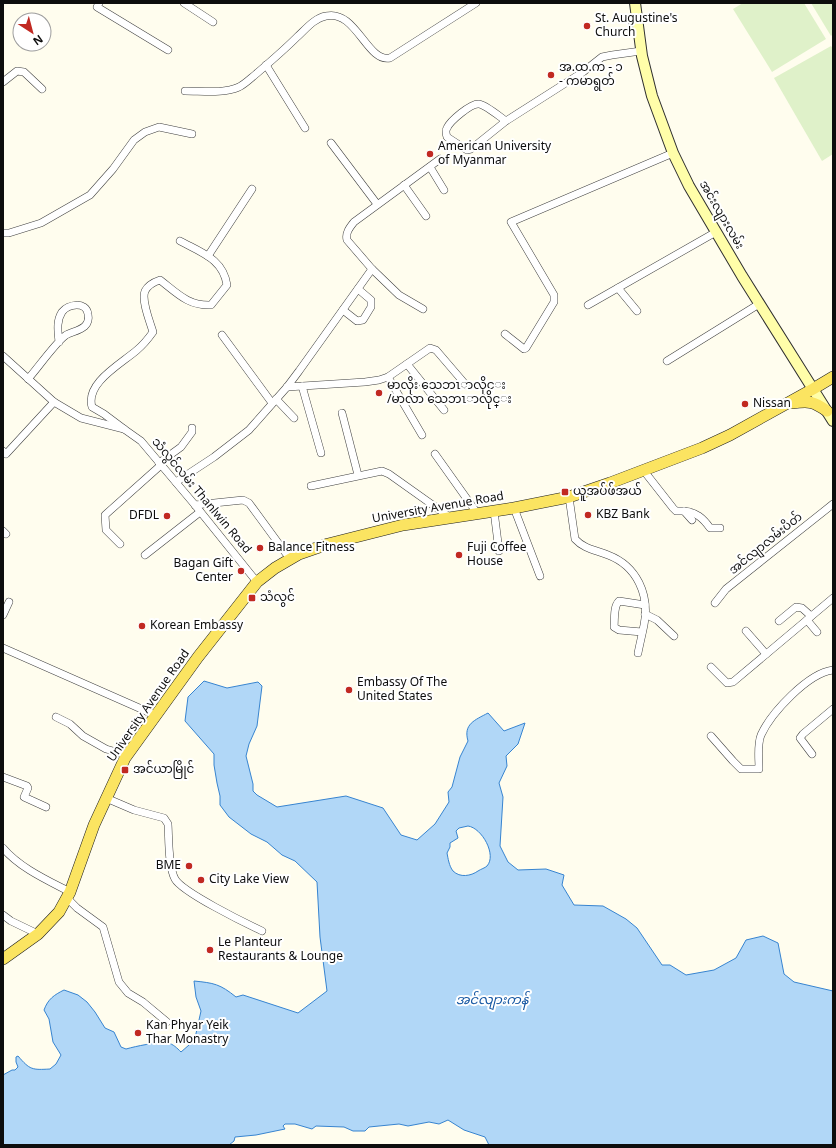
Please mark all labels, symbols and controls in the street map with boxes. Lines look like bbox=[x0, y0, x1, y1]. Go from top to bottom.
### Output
place label: St. Augustine's Church bbox=[595, 6, 678, 46]
north arrow bbox=[12, 12, 52, 52]
marker: St. Augustine's Church bbox=[582, 21, 592, 31]
text: N bbox=[27, 27, 48, 52]
place label: အ.ထ.က - ၁ - ကမာရွတ် bbox=[559, 55, 623, 95]
marker: အ.ထ.က - ၁ - ကမာရွတ် bbox=[546, 70, 556, 80]
place label: American University of Myanmar bbox=[438, 134, 552, 174]
marker: American University of Myanmar bbox=[425, 149, 435, 159]
street label: အင်းလျားလမ်း bbox=[691, 175, 751, 255]
place label: မာလိုး သေဘၤာလိုင္း /မာလာ သေဘၤာလိုင္း bbox=[387, 373, 512, 413]
marker: မာလိုး သေဘၤာလိုင္း /မာလာ သေဘၤာလိုင္း bbox=[374, 388, 384, 398]
place label: Nissan bbox=[753, 391, 791, 417]
marker: Nissan bbox=[740, 399, 750, 409]
street label: သံလွင်လမ်း Thanlwin Road bbox=[144, 431, 258, 561]
place label: ယူအပ်ဖ်အယ် bbox=[573, 479, 642, 505]
street label: University Avenue Road bbox=[370, 484, 506, 532]
marker: ယူအပ်ဖ်အယ် bbox=[560, 487, 570, 497]
place label: KBZ Bank bbox=[596, 502, 650, 528]
place label: DFDL bbox=[129, 503, 159, 529]
street label: အင်လျာလမ်းပိတ် bbox=[723, 506, 809, 582]
marker: KBZ Bank bbox=[583, 510, 593, 520]
marker: DFDL bbox=[162, 511, 172, 521]
place label: Balance Fitness bbox=[268, 535, 355, 561]
place label: Fuji Coffee House bbox=[467, 535, 527, 575]
marker: Balance Fitness bbox=[255, 543, 265, 553]
marker: Fuji Coffee House bbox=[454, 550, 464, 560]
place label: Bagan Gift Center bbox=[174, 551, 234, 591]
marker: Bagan Gift Center bbox=[236, 566, 246, 576]
place label: သံလွင် bbox=[260, 585, 295, 611]
marker: သံလွင် bbox=[247, 593, 257, 603]
place label: Korean Embassy bbox=[150, 613, 244, 639]
marker: Korean Embassy bbox=[137, 621, 147, 631]
street label: University Avenue Road bbox=[100, 644, 198, 768]
place label: Embassy Of The United States bbox=[357, 670, 447, 710]
marker: Embassy Of The United States bbox=[344, 685, 354, 695]
place label: အင်ယာမြိုင် bbox=[133, 757, 195, 783]
marker: အင်ယာမြိုင် bbox=[120, 765, 130, 775]
place label: BME bbox=[156, 853, 181, 879]
marker: BME bbox=[184, 861, 194, 871]
place label: City Lake View bbox=[209, 867, 289, 893]
marker: City Lake View bbox=[196, 875, 206, 885]
place label: Le Planteur Restaurants & Lounge bbox=[218, 930, 343, 970]
marker: Le Planteur Restaurants & Lounge bbox=[205, 945, 215, 955]
water label: အင်လျားကန် bbox=[456, 987, 531, 1015]
place label: Kan Phyar Yeik Thar Monastry bbox=[146, 1013, 229, 1053]
marker: Kan Phyar Yeik Thar Monastry bbox=[133, 1028, 143, 1038]

